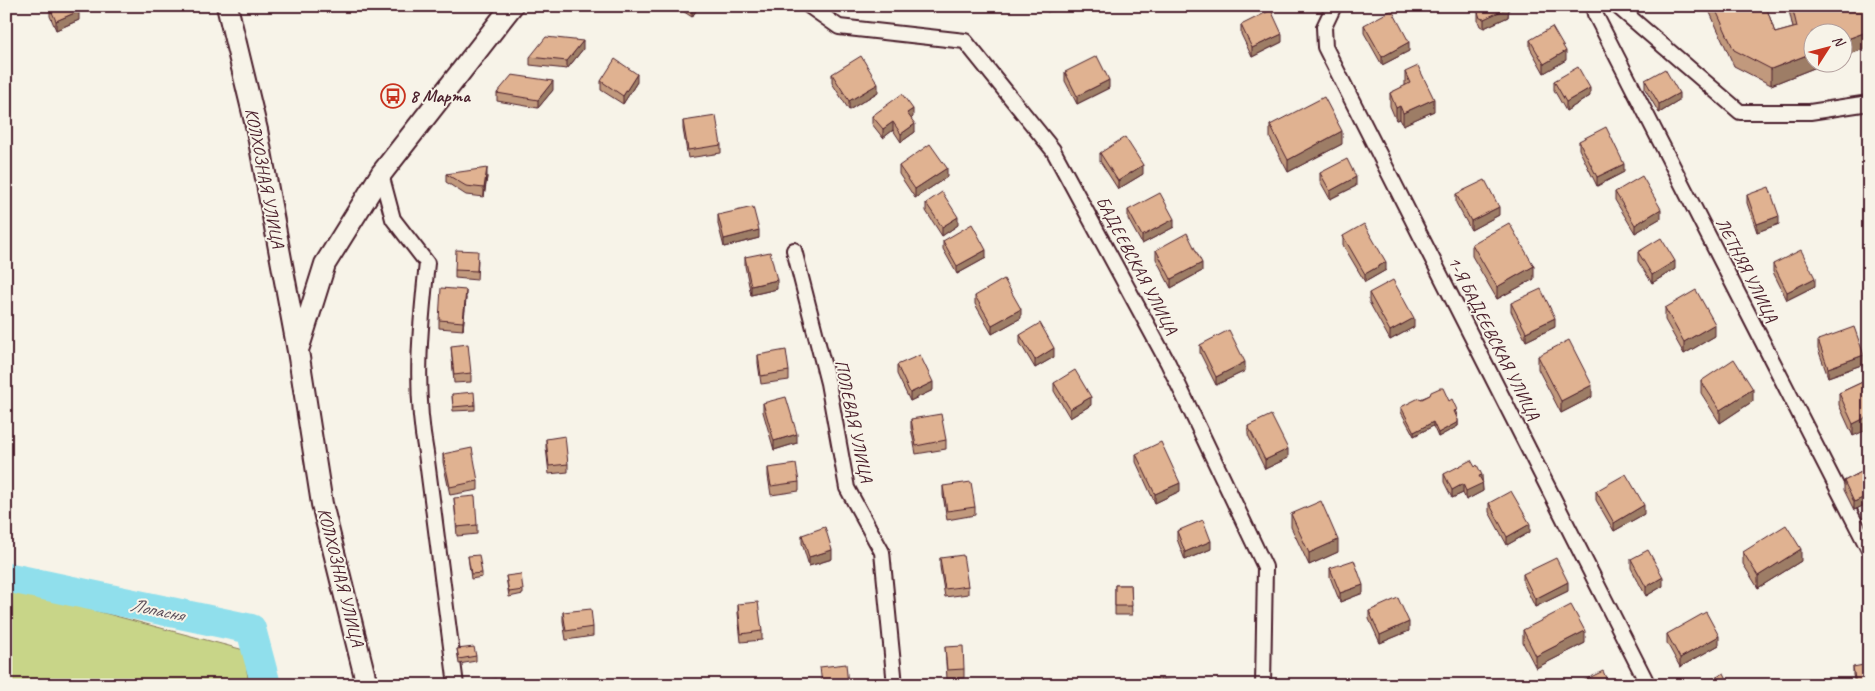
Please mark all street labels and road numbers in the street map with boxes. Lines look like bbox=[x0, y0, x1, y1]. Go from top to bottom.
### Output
street label: КОЛХОЗНАЯ УЛИЦА bbox=[241, 106, 290, 251]
street label: БАДЕЕВСКАЯ УЛИЦА bbox=[1091, 192, 1183, 339]
street label: ЛЕТНЯЯ УЛИЦА bbox=[1711, 214, 1783, 327]
street label: 1-Я БАДЕЕВСКАЯ УЛИЦА bbox=[1443, 253, 1545, 424]
street label: ПОЛЕВАЯ УЛИЦА bbox=[830, 358, 878, 485]
street label: КОЛХОЗНАЯ УЛИЦА bbox=[313, 506, 369, 649]

